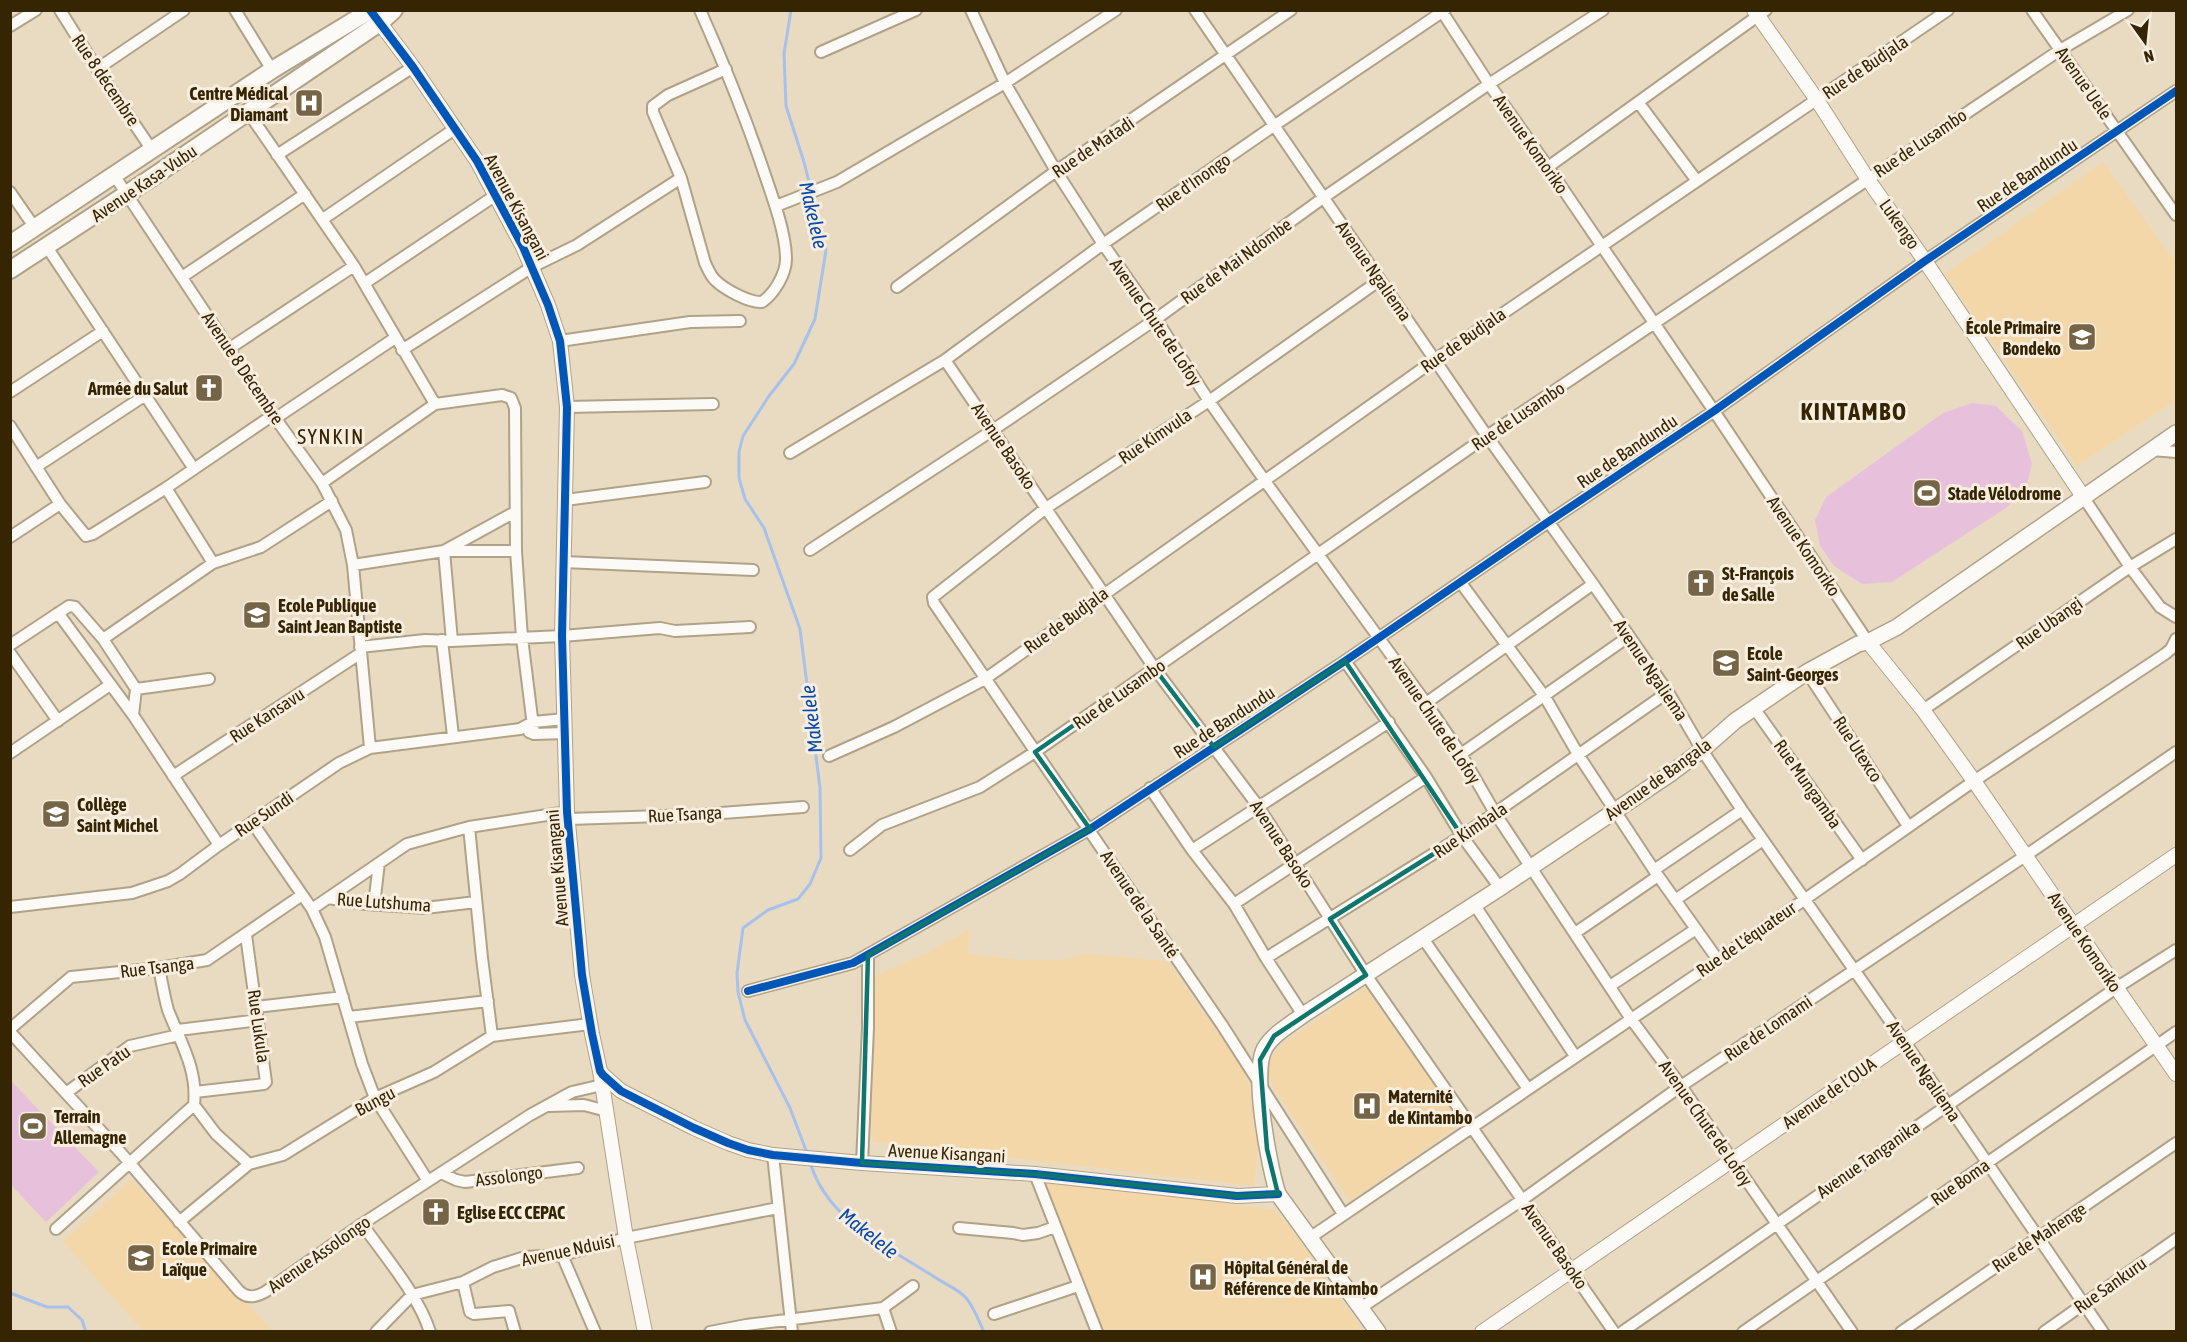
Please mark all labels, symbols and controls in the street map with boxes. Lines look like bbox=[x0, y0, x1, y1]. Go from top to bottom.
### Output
north arrow bbox=[2115, 12, 2175, 72]
street label: Rue 8 décembre bbox=[68, 30, 144, 130]
street label: Rue de Budjala bbox=[1818, 31, 1912, 103]
street label: Avenue Uele bbox=[2051, 43, 2117, 123]
text: N bbox=[2142, 47, 2156, 66]
place label: Centre Médical Diamant bbox=[189, 83, 289, 125]
hospital icon: Centre Médical Diamant bbox=[293, 87, 325, 119]
street label: Avenue Komoriko bbox=[1489, 90, 1573, 198]
street label: Rue de Lusambo bbox=[1869, 104, 1971, 182]
street label: Rue de Matadi bbox=[1048, 112, 1138, 182]
street label: Rue de Bandundu bbox=[1973, 134, 2081, 216]
street label: Avenue Kasa-Vubu bbox=[87, 140, 201, 226]
street label: Rue d'Inongo bbox=[1152, 149, 1234, 215]
street label: Avenue Kisangani bbox=[480, 150, 554, 264]
water label: Makelele bbox=[795, 179, 833, 251]
street label: Lukengo bbox=[1875, 195, 1925, 253]
street label: Rue de Mai Ndombe bbox=[1177, 214, 1295, 308]
street label: Avenue Ngaliema bbox=[1332, 217, 1416, 325]
street label: Avenue Chute de Lofoy bbox=[1106, 254, 1206, 390]
street label: Rue de Budjala bbox=[1416, 303, 1510, 377]
street label: Avenue 8 Décembre bbox=[198, 308, 288, 428]
place label: École Primaire Bondeko bbox=[1966, 317, 2061, 359]
school or university icon: École Primaire Bondeko bbox=[2066, 321, 2098, 353]
church icon: Armée du Salut bbox=[193, 372, 225, 404]
street label: Rue de Lusambo bbox=[1467, 377, 1569, 455]
place label: Armée du Salut bbox=[87, 378, 189, 399]
district label: KINTAMBO bbox=[1801, 398, 1907, 425]
street label: Avenue Basoko bbox=[967, 399, 1041, 493]
street label: Rue Kimvula bbox=[1115, 404, 1195, 468]
street label: Rue de Bandundu bbox=[1573, 410, 1681, 492]
district label: SYNKIN bbox=[297, 424, 365, 448]
sports icon: Stade Vélodrome bbox=[1911, 477, 1943, 509]
place label: Stade Vélodrome bbox=[1948, 483, 2061, 504]
street label: Avenue Komoriko bbox=[1763, 492, 1845, 600]
place label: St-François de Salle bbox=[1722, 563, 1794, 605]
church icon: St-François de Salle bbox=[1685, 567, 1717, 599]
street label: Rue de Budjala bbox=[1020, 582, 1112, 658]
street label: Rue Ubangi bbox=[2012, 592, 2086, 654]
place label: Ecole Publique Saint Jean Baptiste bbox=[278, 595, 402, 637]
school or university icon: Ecole Publique Saint Jean Baptiste bbox=[241, 599, 273, 631]
street label: Avenue Ngaliema bbox=[1610, 616, 1692, 724]
place label: Ecole Saint-Georges bbox=[1747, 643, 1839, 685]
school or university icon: Ecole Saint-Georges bbox=[1710, 647, 1742, 679]
street label: Avenue Chute de Lofoy bbox=[1385, 652, 1485, 788]
street label: Rue de Lusambo bbox=[1069, 654, 1169, 734]
street label: Rue de Bandundu bbox=[1170, 682, 1278, 762]
street label: Rue Kansavu bbox=[226, 683, 308, 747]
water label: Makelele bbox=[795, 684, 827, 754]
street label: Rue Utexco bbox=[1829, 712, 1887, 786]
street label: Avenue de Bangala bbox=[1601, 733, 1715, 825]
street label: Rue Mungamba bbox=[1770, 736, 1846, 832]
street label: Rue Sundi bbox=[231, 787, 297, 841]
place label: Collège Saint Michel bbox=[77, 794, 158, 836]
street label: Avenue Basoko bbox=[1246, 796, 1318, 892]
school or university icon: Collège Saint Michel bbox=[40, 798, 72, 830]
street label: Rue Kimbala bbox=[1429, 798, 1511, 862]
street label: Rue Tsanga bbox=[647, 802, 723, 826]
street label: Avenue Kisangani bbox=[541, 809, 573, 927]
street label: Avenue de la Santé bbox=[1096, 846, 1184, 962]
street label: Rue Lutshuma bbox=[336, 888, 432, 916]
street label: Avenue Komoriko bbox=[2044, 888, 2126, 996]
street label: Rue de L'équateur bbox=[1692, 897, 1800, 981]
street label: Rue Tsanga bbox=[119, 952, 195, 982]
street label: Rue Lukula bbox=[243, 988, 275, 1064]
street label: Rue de Lomami bbox=[1720, 991, 1816, 1065]
street label: Avenue Ngaliema bbox=[1883, 1017, 1965, 1125]
street label: Rue Patu bbox=[74, 1040, 134, 1092]
street label: Avenue de l’OUA bbox=[1778, 1053, 1880, 1133]
street label: Avenue Chute de Lofoy bbox=[1655, 1056, 1757, 1190]
street label: Bungu bbox=[351, 1082, 399, 1120]
place label: Maternité de Kintambo bbox=[1388, 1086, 1472, 1128]
hospital icon: Maternité de Kintambo bbox=[1351, 1090, 1383, 1122]
place label: Terrain Allemagne bbox=[53, 1106, 126, 1148]
sports icon: Terrain Allemagne bbox=[17, 1110, 49, 1142]
street label: Avenue Tanganika bbox=[1812, 1116, 1924, 1202]
street label: Avenue Kisangani bbox=[888, 1139, 1006, 1167]
street label: Rue Boma bbox=[1927, 1154, 1993, 1210]
street label: Assolongo bbox=[474, 1161, 544, 1191]
church icon: Eglise ECC CEPAC bbox=[420, 1196, 452, 1228]
street label: Rue de Mahenge bbox=[1988, 1198, 2090, 1276]
street label: Avenue Basoko bbox=[1518, 1199, 1592, 1293]
place label: Eglise ECC CEPAC bbox=[457, 1202, 565, 1223]
water label: Makelele bbox=[835, 1203, 903, 1263]
street label: Avenue Assolongo bbox=[264, 1211, 374, 1297]
street label: Avenue Nduisi bbox=[519, 1230, 617, 1270]
place label: Ecole Primaire Laïque bbox=[162, 1238, 257, 1280]
school or university icon: Ecole Primaire Laïque bbox=[125, 1242, 157, 1274]
street label: Rue Sankuru bbox=[2070, 1252, 2150, 1318]
place label: Hôpital Général de Référence de Kintambo bbox=[1224, 1257, 1378, 1299]
hospital icon: Hôpital Général de Référence de Kintambo bbox=[1187, 1261, 1219, 1293]

